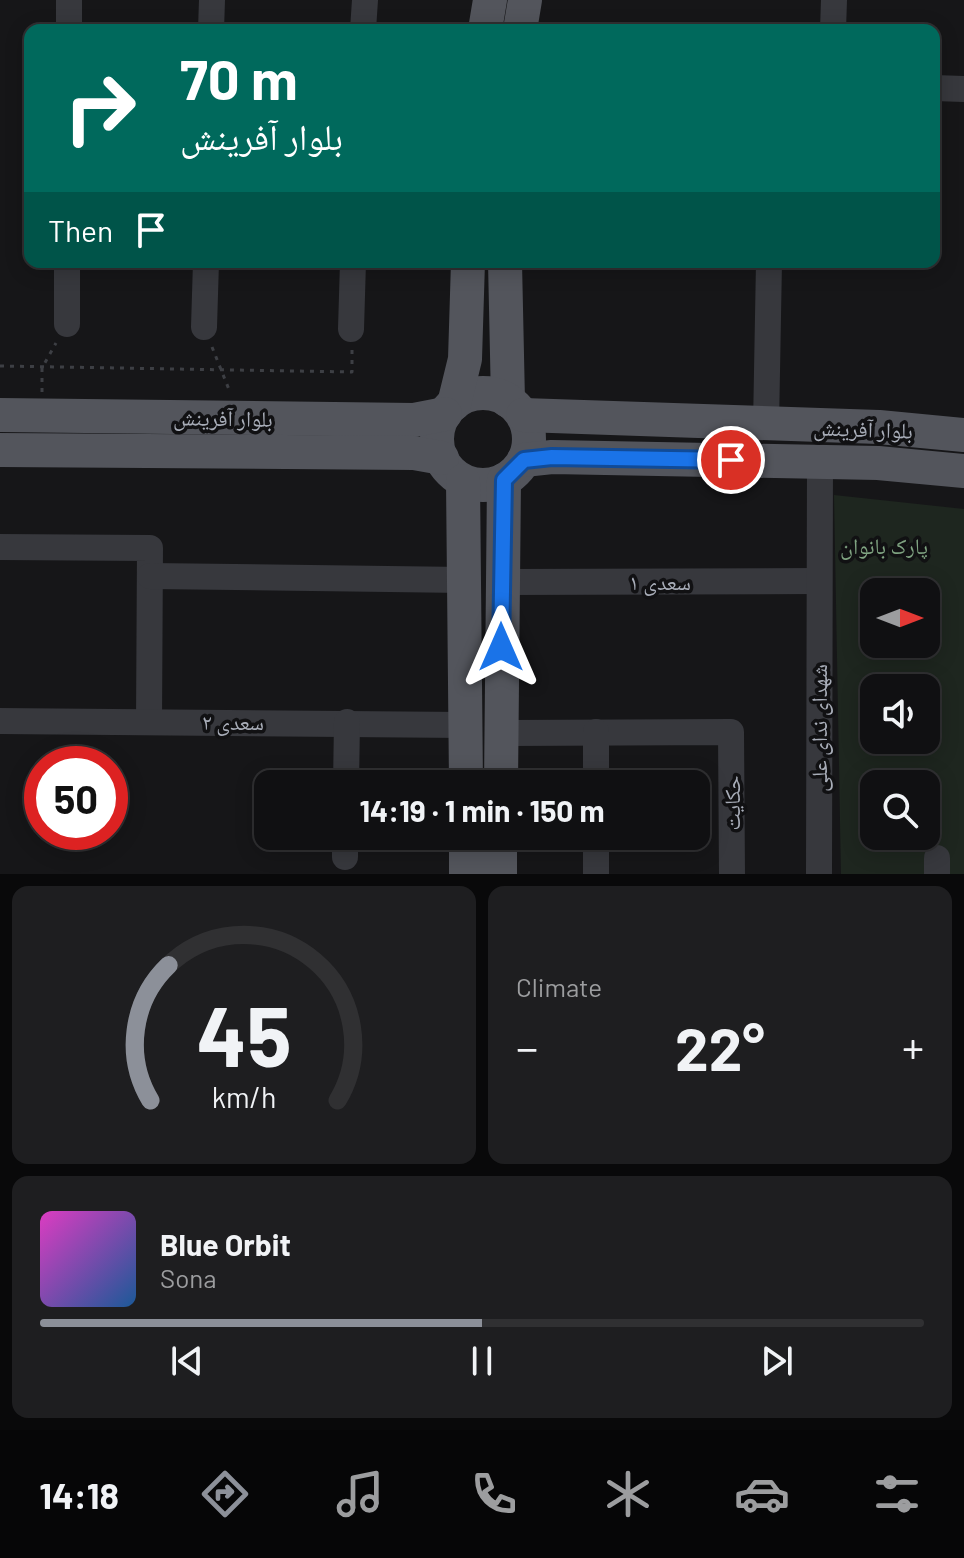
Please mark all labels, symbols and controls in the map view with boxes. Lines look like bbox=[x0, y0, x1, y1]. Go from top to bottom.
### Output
text: 70 m bbox=[180, 44, 298, 111]
icon: right bbox=[48, 56, 152, 160]
text: بلوار آفرینش bbox=[180, 114, 343, 157]
icon: arrive bbox=[129, 208, 173, 252]
text: Then bbox=[48, 212, 113, 248]
street label: بلوار آفرینش bbox=[173, 403, 273, 433]
street label: بلوار آفرینش bbox=[813, 413, 913, 445]
pin bbox=[697, 426, 765, 494]
icon: arrive bbox=[709, 438, 753, 482]
park label: پارک بانوان bbox=[840, 532, 928, 560]
street label: سعدی ۱ bbox=[629, 568, 691, 596]
north arrow bbox=[860, 578, 940, 658]
map controls bbox=[860, 578, 940, 850]
position arrow bbox=[459, 605, 543, 689]
street label: شهدای ندای علی bbox=[805, 664, 833, 792]
button: sound bbox=[860, 674, 940, 754]
street label: سعدی ۲ bbox=[202, 708, 264, 736]
speed limit sign: 50 bbox=[24, 746, 128, 850]
button: search bbox=[860, 770, 940, 850]
street label: حکایت bbox=[718, 775, 744, 831]
text: 14:19 · 1 min · 150 m bbox=[359, 792, 605, 828]
text: Climate bbox=[516, 971, 602, 1002]
text: 45 bbox=[196, 984, 292, 1084]
text: 22° bbox=[675, 1011, 765, 1083]
text: − bbox=[516, 1020, 538, 1073]
text: + bbox=[902, 1020, 924, 1073]
text: km/h bbox=[212, 1079, 276, 1114]
text: Blue Orbit bbox=[160, 1226, 291, 1262]
text: Sona bbox=[160, 1262, 217, 1293]
icon: previous bbox=[165, 1339, 209, 1383]
icon: pause bbox=[460, 1339, 504, 1383]
icon: next bbox=[755, 1339, 799, 1383]
icon: directions bbox=[197, 1466, 253, 1522]
icon: music bbox=[332, 1466, 388, 1522]
icon: phone bbox=[466, 1466, 522, 1522]
icon: climate bbox=[600, 1466, 656, 1522]
icon: car bbox=[734, 1466, 790, 1522]
icon: filters bbox=[869, 1466, 925, 1522]
text: 14:18 bbox=[39, 1473, 119, 1516]

